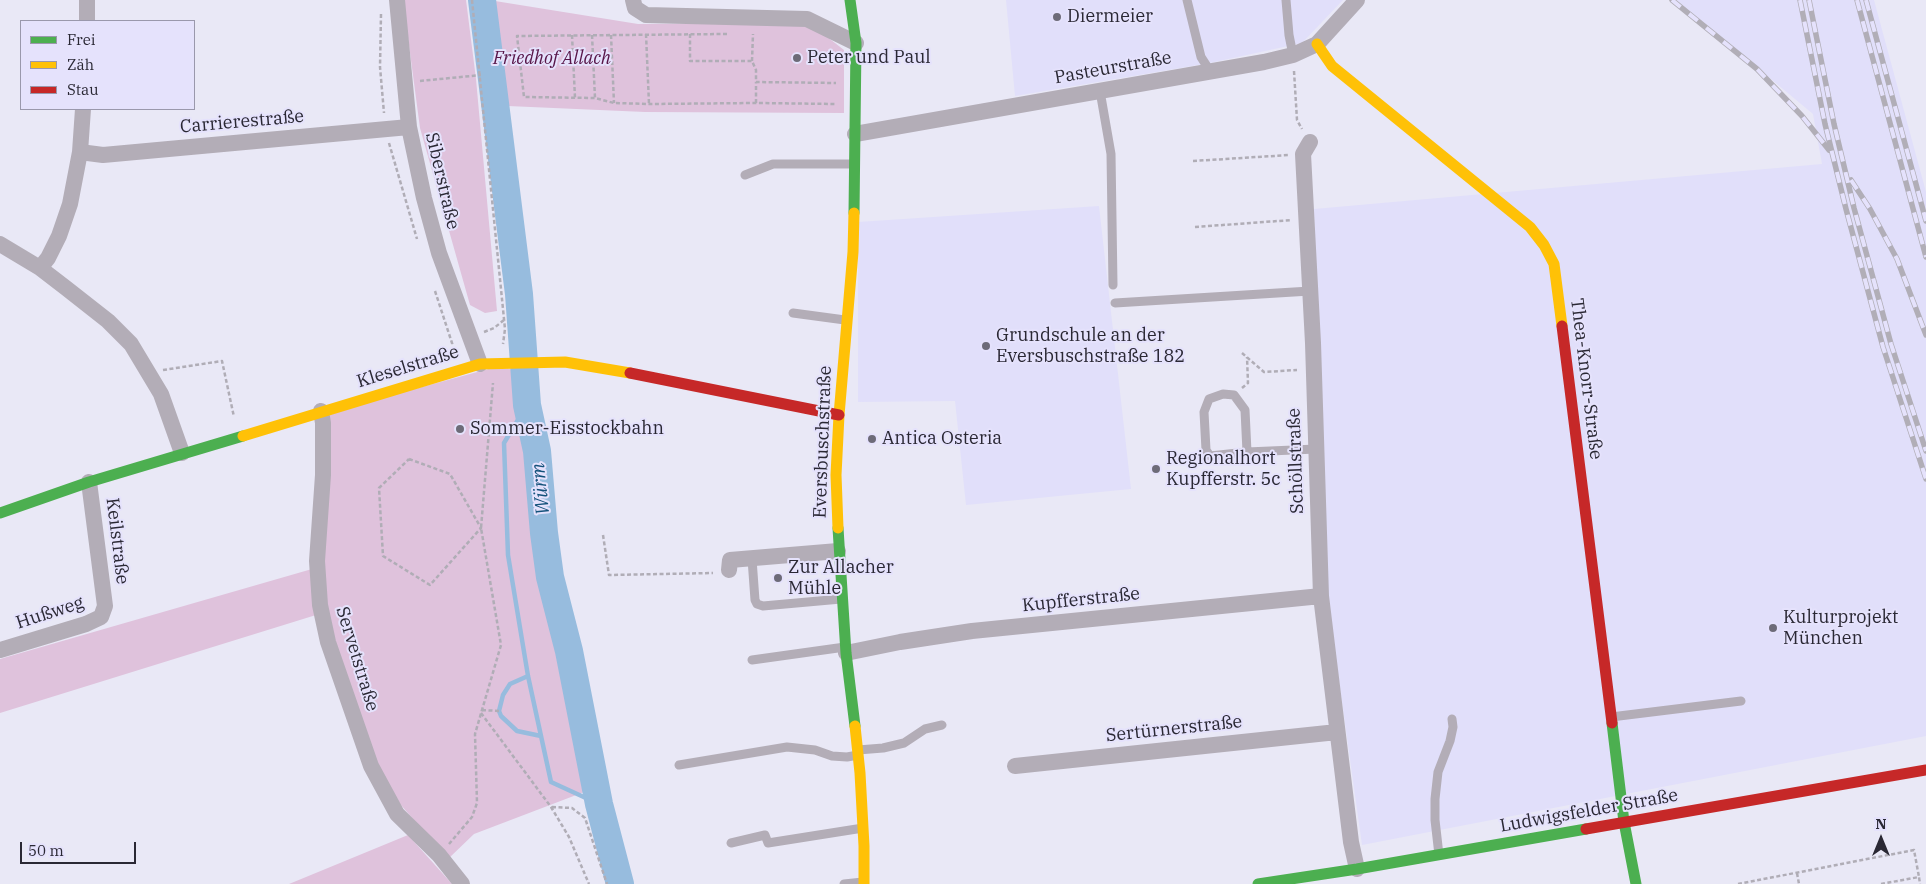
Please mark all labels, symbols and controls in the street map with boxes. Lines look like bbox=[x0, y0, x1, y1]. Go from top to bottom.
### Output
place label: Diermeier bbox=[1067, 6, 1153, 28]
marker: Diermeier bbox=[1051, 11, 1063, 23]
legend bbox=[20, 20, 195, 110]
text: Frei bbox=[67, 30, 95, 49]
place label: Peter und Paul bbox=[807, 47, 931, 69]
street label: Pasteurstraße bbox=[1053, 47, 1173, 89]
park label: Friedhof Allach bbox=[493, 48, 611, 70]
marker: Peter und Paul bbox=[791, 52, 803, 64]
text: Zäh bbox=[67, 55, 94, 74]
text: Stau bbox=[67, 80, 99, 99]
street label: Carrierestraße bbox=[179, 106, 305, 138]
street label: Siberstraße bbox=[420, 130, 464, 232]
street label: Thea-Knorr-Straße bbox=[1565, 297, 1607, 461]
place label: Grundschule an der Eversbuschstraße 182 bbox=[996, 325, 1185, 368]
marker: Grundschule an der Eversbuschstraße 182 bbox=[980, 340, 992, 352]
street label: Kleselstraße bbox=[354, 341, 462, 393]
street label: Eversbuschstraße bbox=[810, 365, 836, 519]
street label: Schöllstraße bbox=[1283, 408, 1309, 514]
place label: Sommer-Eisstockbahn bbox=[470, 418, 664, 440]
marker: Sommer-Eisstockbahn bbox=[454, 423, 466, 435]
place label: Antica Osteria bbox=[882, 428, 1002, 450]
marker: Antica Osteria bbox=[866, 433, 878, 445]
place label: Regionalhort Kupfferstr. 5c bbox=[1166, 448, 1281, 490]
water label: Würm bbox=[527, 462, 555, 516]
marker: Regionalhort Kupfferstr. 5c bbox=[1150, 463, 1162, 475]
street label: Keilstraße bbox=[101, 497, 133, 585]
place label: Zur Allacher Mühle bbox=[788, 557, 894, 600]
marker: Zur Allacher Mühle bbox=[772, 572, 784, 584]
street label: Kupfferstraße bbox=[1021, 583, 1141, 617]
street label: Hußweg bbox=[13, 592, 87, 634]
street label: Servetstraße bbox=[331, 604, 383, 714]
place label: Kulturprojekt München bbox=[1783, 607, 1898, 650]
marker: Kulturprojekt München bbox=[1767, 622, 1779, 634]
street label: Sertürnerstraße bbox=[1105, 711, 1243, 747]
street label: Ludwigsfelder Straße bbox=[1498, 785, 1680, 837]
north arrow bbox=[1856, 814, 1906, 864]
text: N bbox=[1875, 815, 1887, 833]
scale bar bbox=[22, 832, 139, 864]
text: 50 m bbox=[28, 841, 64, 860]

